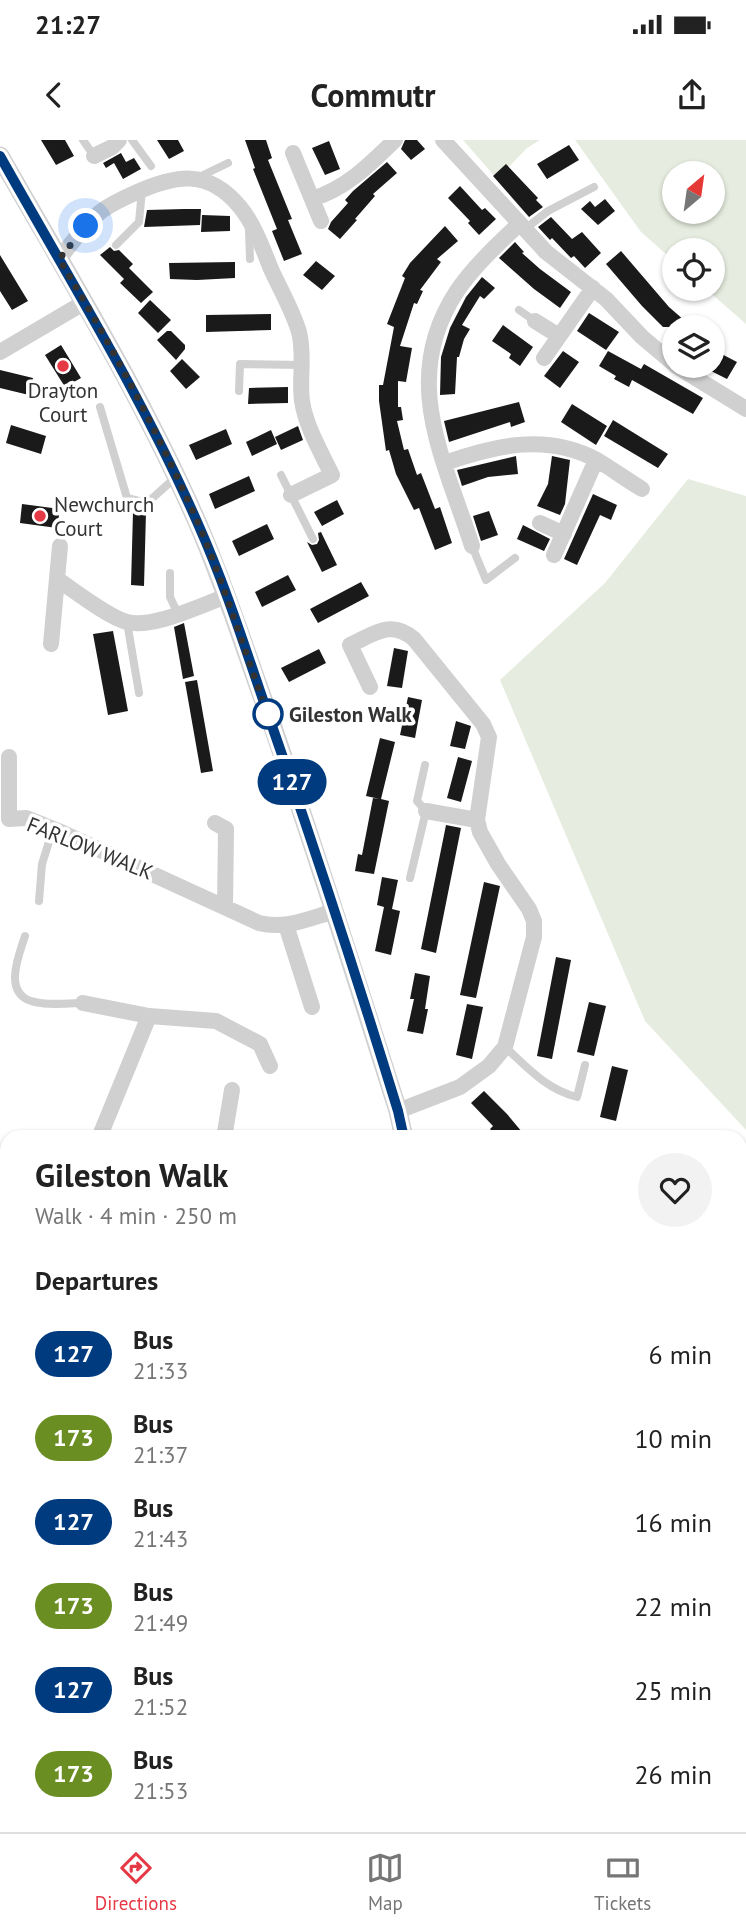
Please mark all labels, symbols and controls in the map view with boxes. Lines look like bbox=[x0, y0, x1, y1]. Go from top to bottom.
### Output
text: 21:27 bbox=[35, 8, 101, 41]
text: Commutr bbox=[310, 74, 436, 116]
icon: back bbox=[35, 76, 73, 114]
icon: share bbox=[673, 76, 711, 114]
north arrow bbox=[662, 161, 724, 224]
map controls bbox=[662, 161, 725, 378]
your location bbox=[68, 208, 103, 243]
button: locate bbox=[662, 238, 725, 301]
button: layers bbox=[662, 315, 725, 378]
marker: Drayton Court bbox=[55, 358, 71, 374]
place label: Drayton Court bbox=[28, 377, 98, 428]
place label: Newchurch Court bbox=[54, 491, 154, 542]
marker: Newchurch Court bbox=[32, 508, 48, 524]
marker: Gileston Walk bbox=[253, 699, 283, 729]
place label: Gileston Walk bbox=[289, 701, 413, 728]
line badge: 127 bbox=[252, 759, 332, 805]
text: 127 bbox=[272, 766, 312, 797]
street label: FARLOW WALK bbox=[23, 810, 157, 886]
text: Gileston Walk bbox=[35, 1153, 228, 1196]
button: heart bbox=[638, 1153, 712, 1227]
text: Walk · 4 min · 250 m bbox=[35, 1201, 237, 1230]
text: Departures bbox=[35, 1264, 158, 1297]
text: Bus bbox=[133, 1323, 173, 1356]
text: 127 bbox=[53, 1338, 94, 1369]
text: 6 min bbox=[649, 1338, 712, 1371]
text: 21:33 bbox=[133, 1356, 188, 1385]
text: Bus bbox=[133, 1407, 173, 1440]
text: 173 bbox=[53, 1422, 94, 1453]
text: 10 min bbox=[634, 1422, 712, 1455]
text: 21:37 bbox=[133, 1440, 188, 1469]
text: Bus bbox=[133, 1491, 173, 1524]
text: 127 bbox=[53, 1506, 94, 1537]
text: 16 min bbox=[634, 1506, 712, 1539]
text: 21:43 bbox=[133, 1524, 188, 1553]
text: Bus bbox=[133, 1575, 173, 1608]
text: 173 bbox=[53, 1590, 94, 1621]
text: 22 min bbox=[634, 1590, 712, 1623]
text: 21:49 bbox=[133, 1608, 188, 1637]
text: Bus bbox=[133, 1659, 173, 1692]
text: 127 bbox=[53, 1674, 94, 1705]
text: 25 min bbox=[634, 1674, 712, 1707]
text: 21:52 bbox=[133, 1692, 188, 1721]
text: Bus bbox=[133, 1743, 173, 1776]
text: 173 bbox=[53, 1758, 94, 1789]
text: 26 min bbox=[634, 1758, 712, 1791]
text: 21:53 bbox=[133, 1776, 188, 1805]
tab: Directions bbox=[95, 1849, 177, 1915]
tab: Map bbox=[366, 1849, 404, 1915]
tab: Tickets bbox=[594, 1849, 651, 1915]

